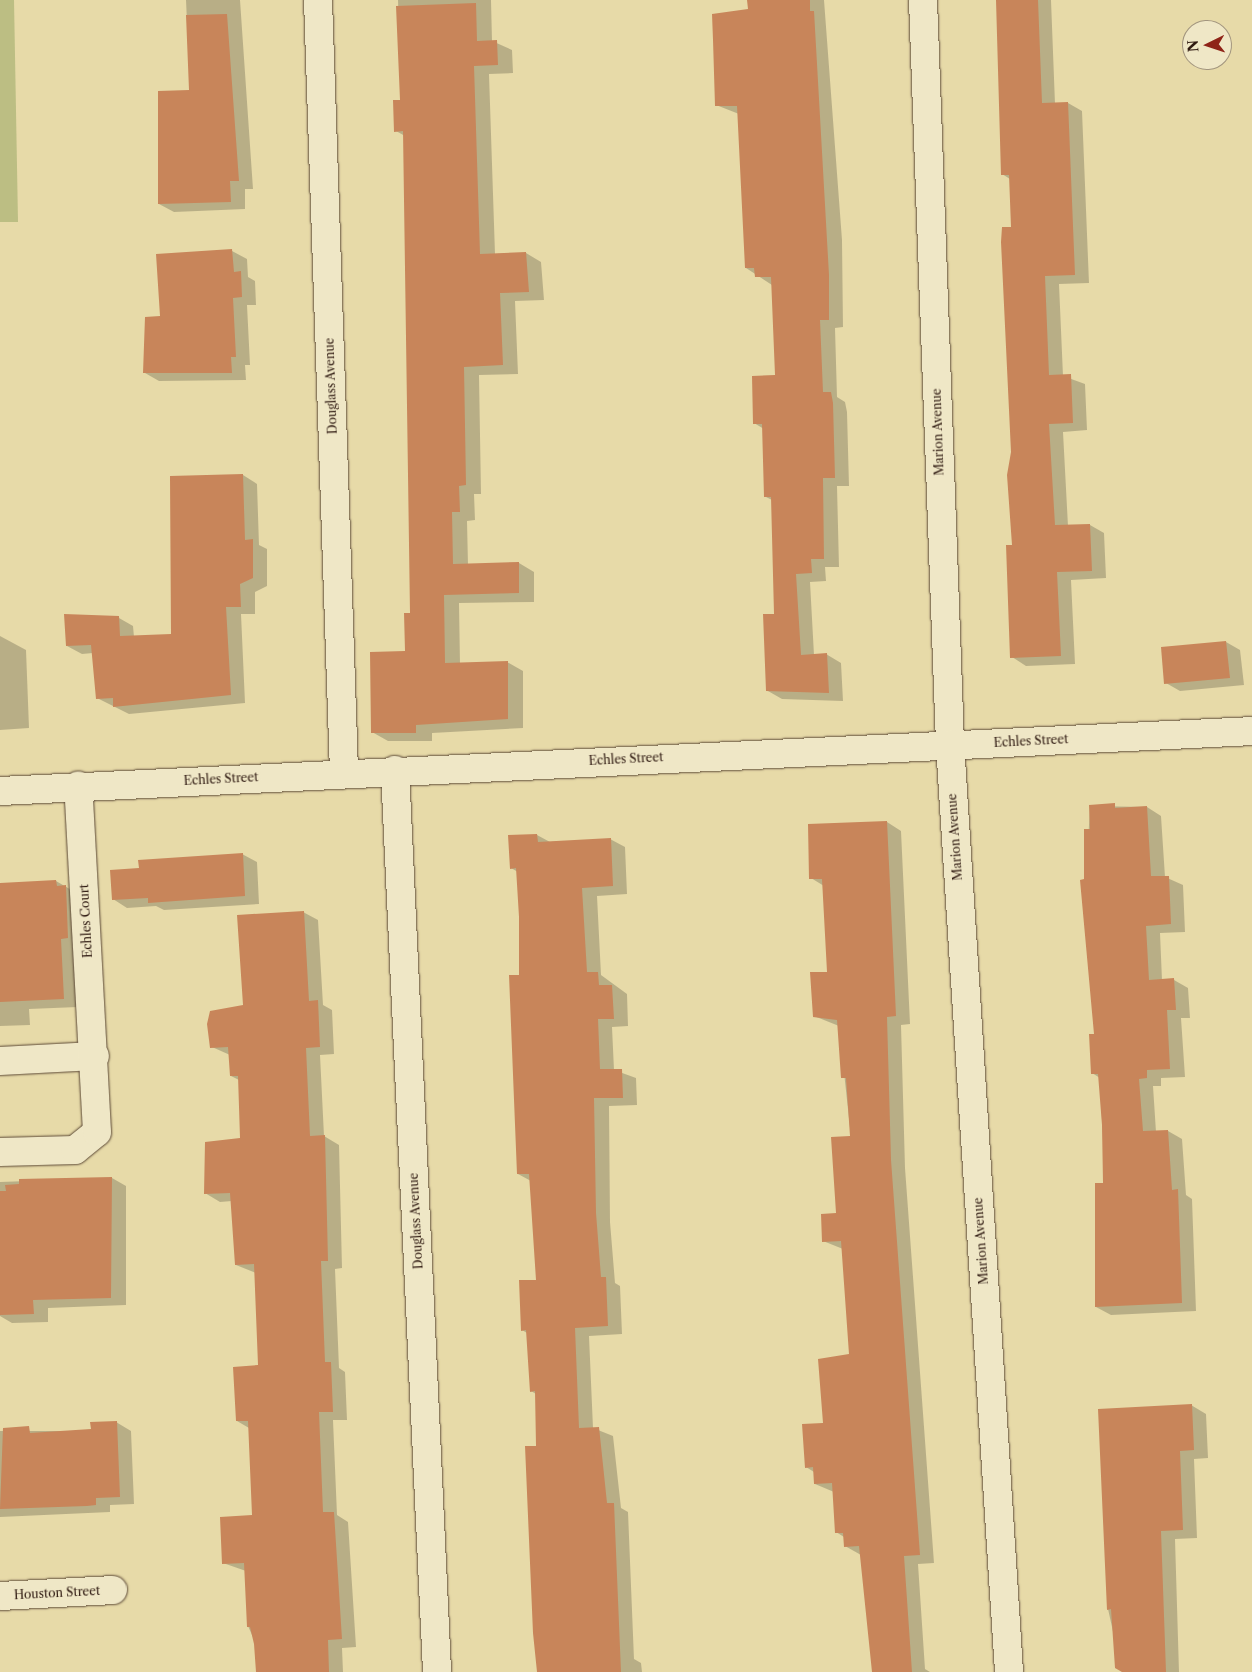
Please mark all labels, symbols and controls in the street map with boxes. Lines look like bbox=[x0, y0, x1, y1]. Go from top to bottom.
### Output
north arrow bbox=[1182, 20, 1232, 70]
text: N bbox=[1184, 39, 1202, 53]
street label: Douglass Avenue bbox=[322, 337, 340, 435]
street label: Marion Avenue bbox=[929, 388, 947, 476]
street label: Echles Street bbox=[993, 732, 1069, 750]
street label: Echles Street bbox=[588, 750, 664, 768]
street label: Echles Street bbox=[183, 770, 259, 788]
street label: Marion Avenue bbox=[945, 793, 965, 881]
street label: Echles Court bbox=[77, 884, 95, 958]
street label: Douglass Avenue bbox=[406, 1172, 426, 1270]
street label: Marion Avenue bbox=[971, 1197, 991, 1285]
street label: Houston Street bbox=[14, 1584, 100, 1602]

